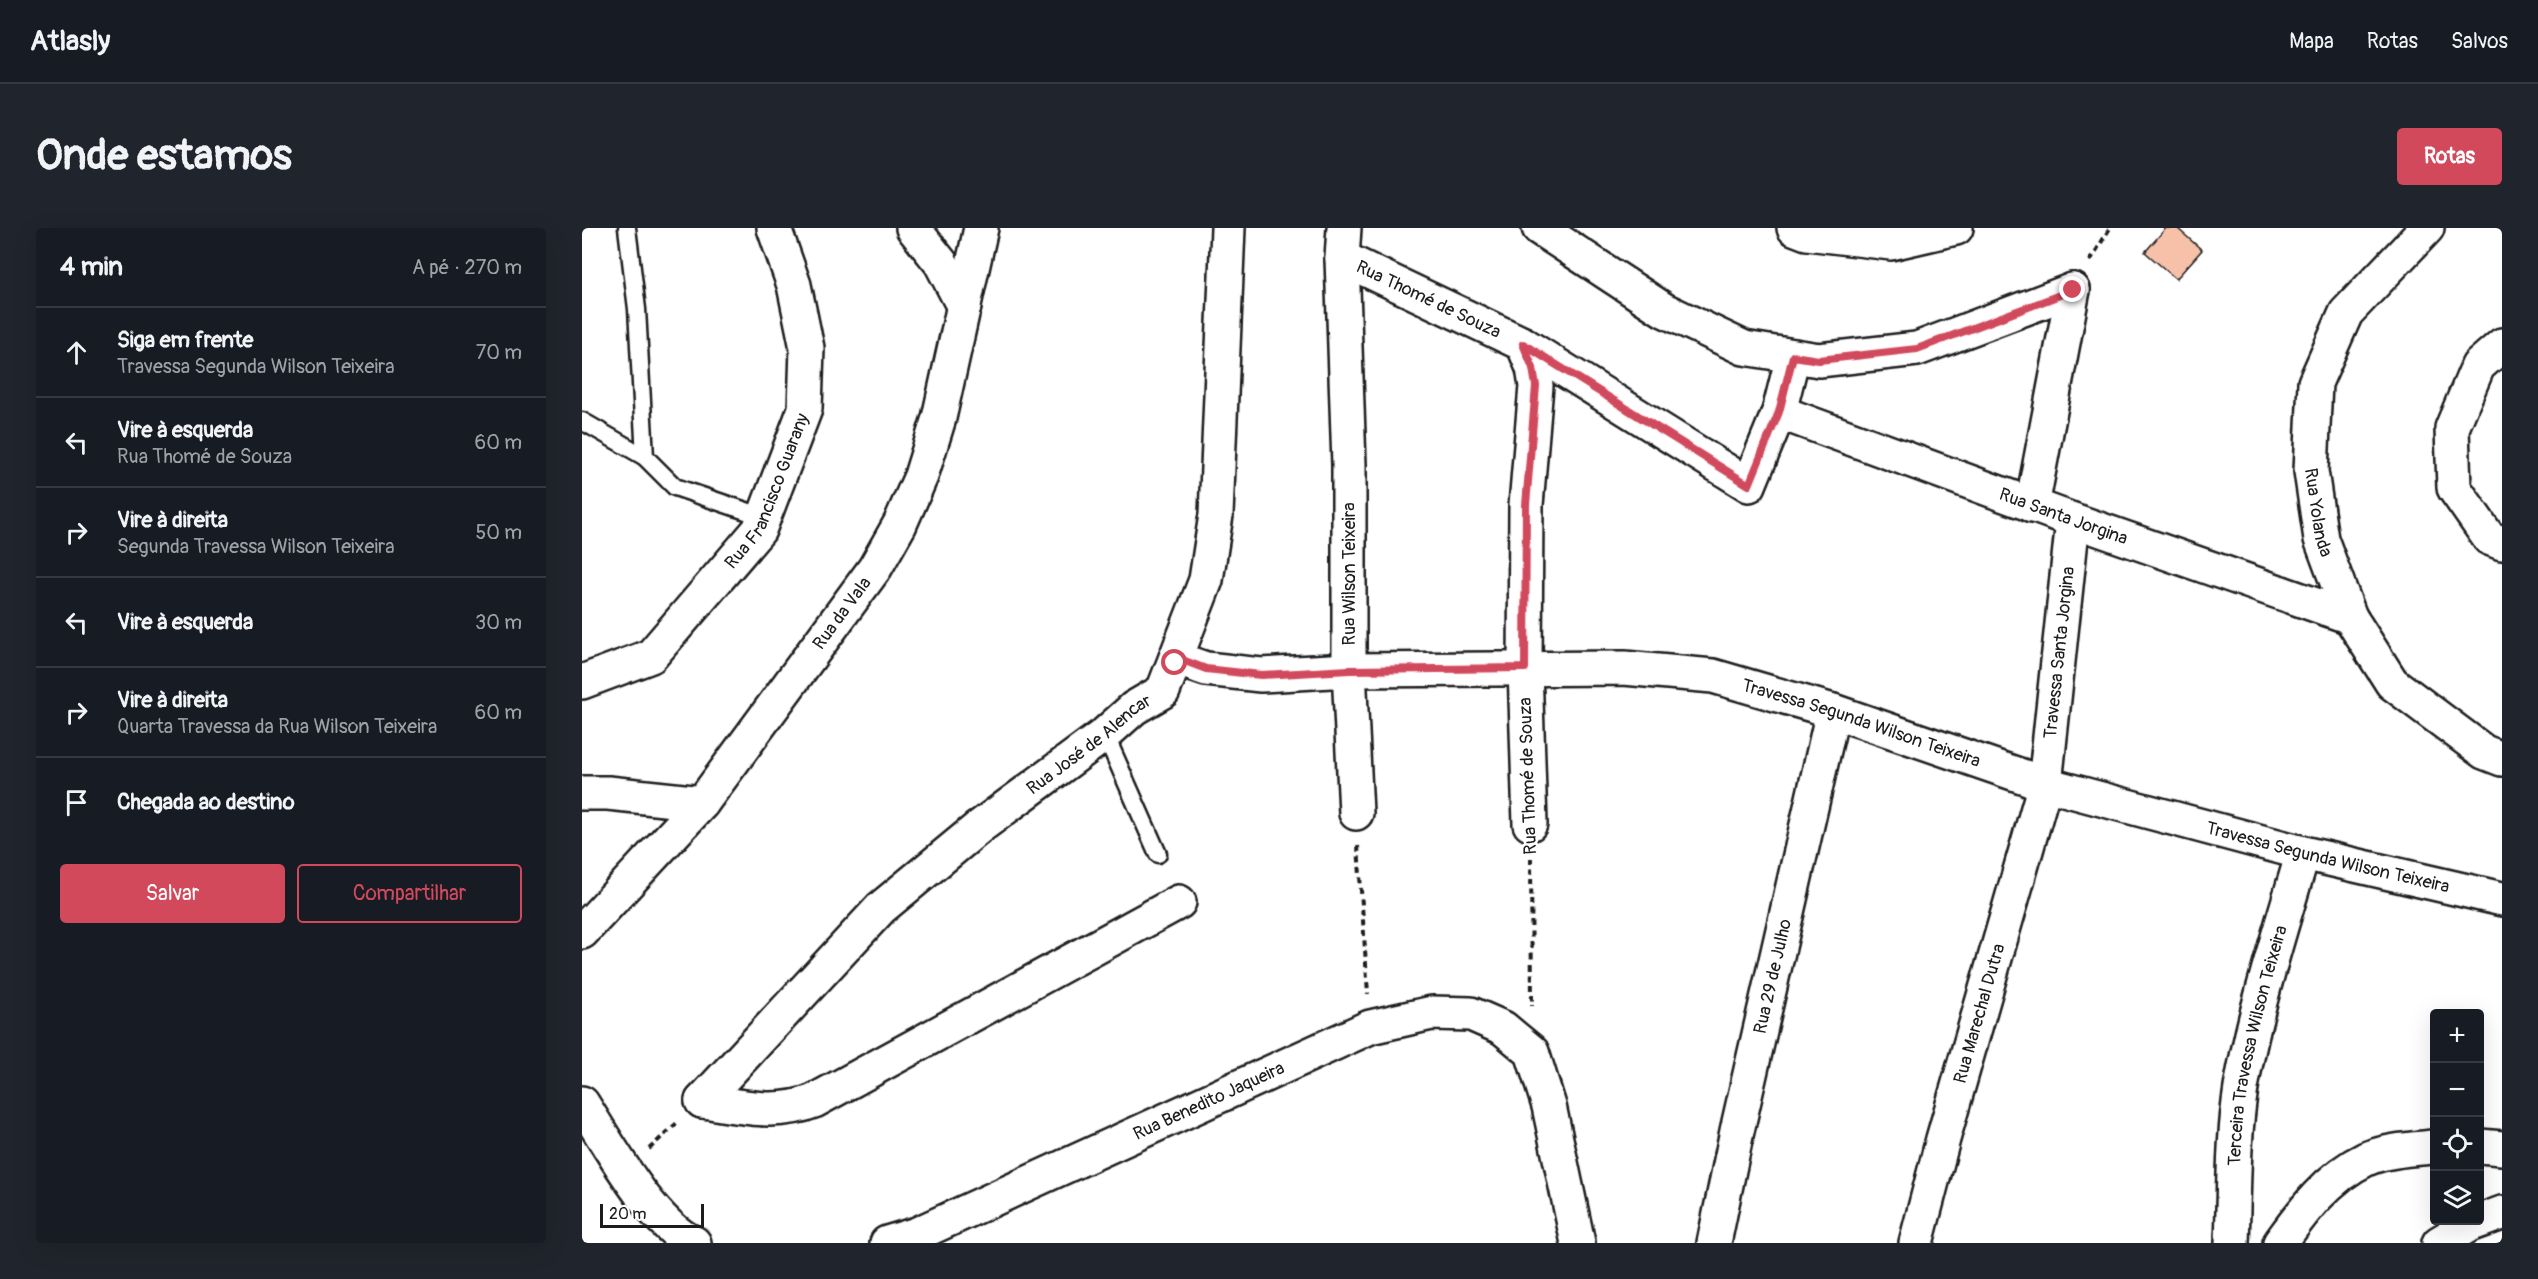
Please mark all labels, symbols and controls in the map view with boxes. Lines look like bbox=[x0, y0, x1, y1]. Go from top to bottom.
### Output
text: Atlasly bbox=[30, 24, 110, 59]
text: Mapa bbox=[2289, 28, 2334, 55]
text: Rotas bbox=[2367, 28, 2418, 55]
text: Salvos bbox=[2451, 28, 2508, 55]
button: Rotas bbox=[2397, 128, 2502, 185]
text: Onde estamos bbox=[36, 130, 292, 182]
text: 4 min bbox=[60, 251, 123, 283]
text: A pé · 270 m bbox=[412, 255, 522, 280]
street label: Rua Thomé de Souza bbox=[1353, 255, 1505, 343]
route end bbox=[2059, 276, 2085, 302]
text: Siga em frente bbox=[117, 326, 253, 354]
icon: ahead bbox=[60, 336, 93, 369]
text: 70 m bbox=[476, 340, 522, 365]
text: Travessa Segunda Wilson Teixeira bbox=[117, 354, 394, 379]
street label: Rua Francisco Guarany bbox=[719, 410, 814, 573]
text: Vire à esquerda bbox=[117, 416, 253, 444]
icon: left bbox=[60, 426, 93, 459]
text: 60 m bbox=[475, 430, 522, 455]
text: Rua Thomé de Souza bbox=[117, 444, 292, 469]
street label: Rua Yolanda bbox=[2299, 466, 2338, 560]
street label: Rua Santa Jorgina bbox=[1996, 482, 2131, 550]
street label: Rua Wilson Teixeira bbox=[1338, 502, 1361, 646]
text: Vire à direita bbox=[117, 506, 228, 534]
icon: right bbox=[60, 516, 93, 549]
text: 50 m bbox=[475, 520, 522, 545]
text: Segunda Travessa Wilson Teixeira bbox=[117, 534, 394, 559]
street label: Travessa Santa Jorgina bbox=[2038, 565, 2079, 740]
street label: Rua da Vala bbox=[807, 572, 876, 654]
icon: left bbox=[60, 606, 93, 639]
text: Vire à esquerda bbox=[117, 608, 253, 636]
text: 30 m bbox=[475, 610, 522, 635]
route start bbox=[1161, 649, 1187, 675]
street label: Travessa Segunda Wilson Teixeira bbox=[1739, 674, 1984, 772]
text: Vire à direita bbox=[117, 686, 228, 714]
street label: Rua José de Alencar bbox=[1022, 689, 1156, 800]
icon: right bbox=[60, 696, 93, 729]
street label: Rua Thomé de Souza bbox=[1514, 697, 1542, 855]
text: 60 m bbox=[475, 700, 522, 725]
text: Quarta Travessa da Rua Wilson Teixeira bbox=[117, 714, 437, 739]
icon: arrive bbox=[60, 786, 93, 819]
text: Chegada ao destino bbox=[117, 788, 295, 816]
street label: Travessa Segunda Wilson Teixeira bbox=[2204, 816, 2452, 898]
button: Salvar bbox=[60, 864, 285, 923]
button: Compartilhar bbox=[297, 864, 522, 923]
street label: Rua 29 de Julho bbox=[1748, 916, 1797, 1036]
street label: Terceira Travessa Wilson Teixeira bbox=[2223, 922, 2292, 1166]
street label: Rua Marechal Dutra bbox=[1948, 941, 2010, 1086]
map controls bbox=[2430, 1009, 2484, 1225]
button: + bbox=[2430, 1009, 2484, 1063]
street label: Rua Benedito Jaqueira bbox=[1129, 1056, 1288, 1145]
button: − bbox=[2430, 1063, 2484, 1117]
button: locate bbox=[2430, 1117, 2484, 1171]
button: layers bbox=[2430, 1171, 2484, 1225]
scale bar bbox=[600, 1201, 704, 1228]
text: 20 m bbox=[609, 1204, 647, 1224]

